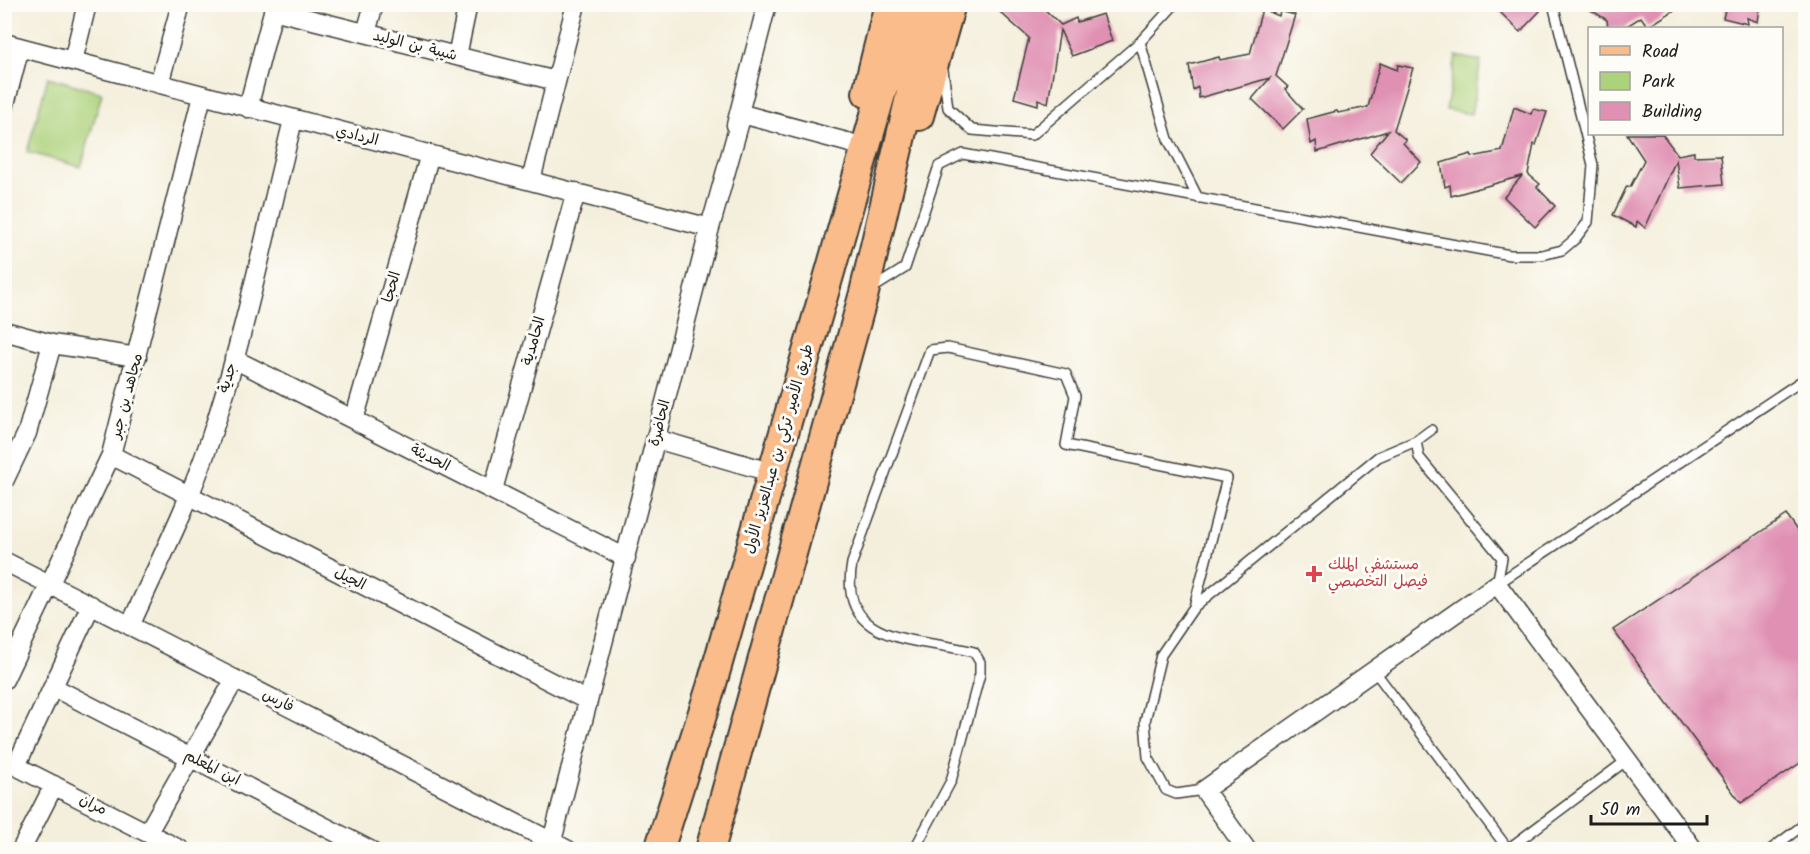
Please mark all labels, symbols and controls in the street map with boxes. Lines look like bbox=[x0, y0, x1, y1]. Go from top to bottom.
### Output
street label: شيبة بن الوليد bbox=[370, 24, 460, 68]
legend bbox=[1588, 27, 1783, 135]
text: Road bbox=[1642, 38, 1679, 67]
text: Park bbox=[1642, 68, 1675, 97]
text: Building bbox=[1642, 98, 1702, 127]
street label: الردادي bbox=[333, 119, 381, 153]
street label: الحجا bbox=[376, 269, 408, 305]
street label: الحامدية bbox=[516, 314, 552, 368]
street label: طريق الأمير تركي بن عبدالعزيز الأول bbox=[738, 341, 820, 557]
street label: مجاهد بن جبر bbox=[104, 351, 150, 443]
street label: جدية bbox=[212, 360, 244, 396]
street label: الحاضرة bbox=[643, 397, 677, 449]
street label: الحديثة bbox=[406, 438, 454, 478]
place label: مستشفى الملك فيصل التخصصي bbox=[1328, 553, 1428, 594]
street label: الجيل bbox=[330, 561, 370, 597]
marker: مستشفى الملك فيصل التخصصي bbox=[1305, 565, 1323, 583]
street label: فارس bbox=[258, 683, 298, 719]
street label: ابن المعلم bbox=[180, 744, 244, 792]
street label: مران bbox=[75, 788, 111, 822]
scale bar bbox=[1591, 788, 1706, 826]
text: 50 m bbox=[1600, 796, 1640, 825]

